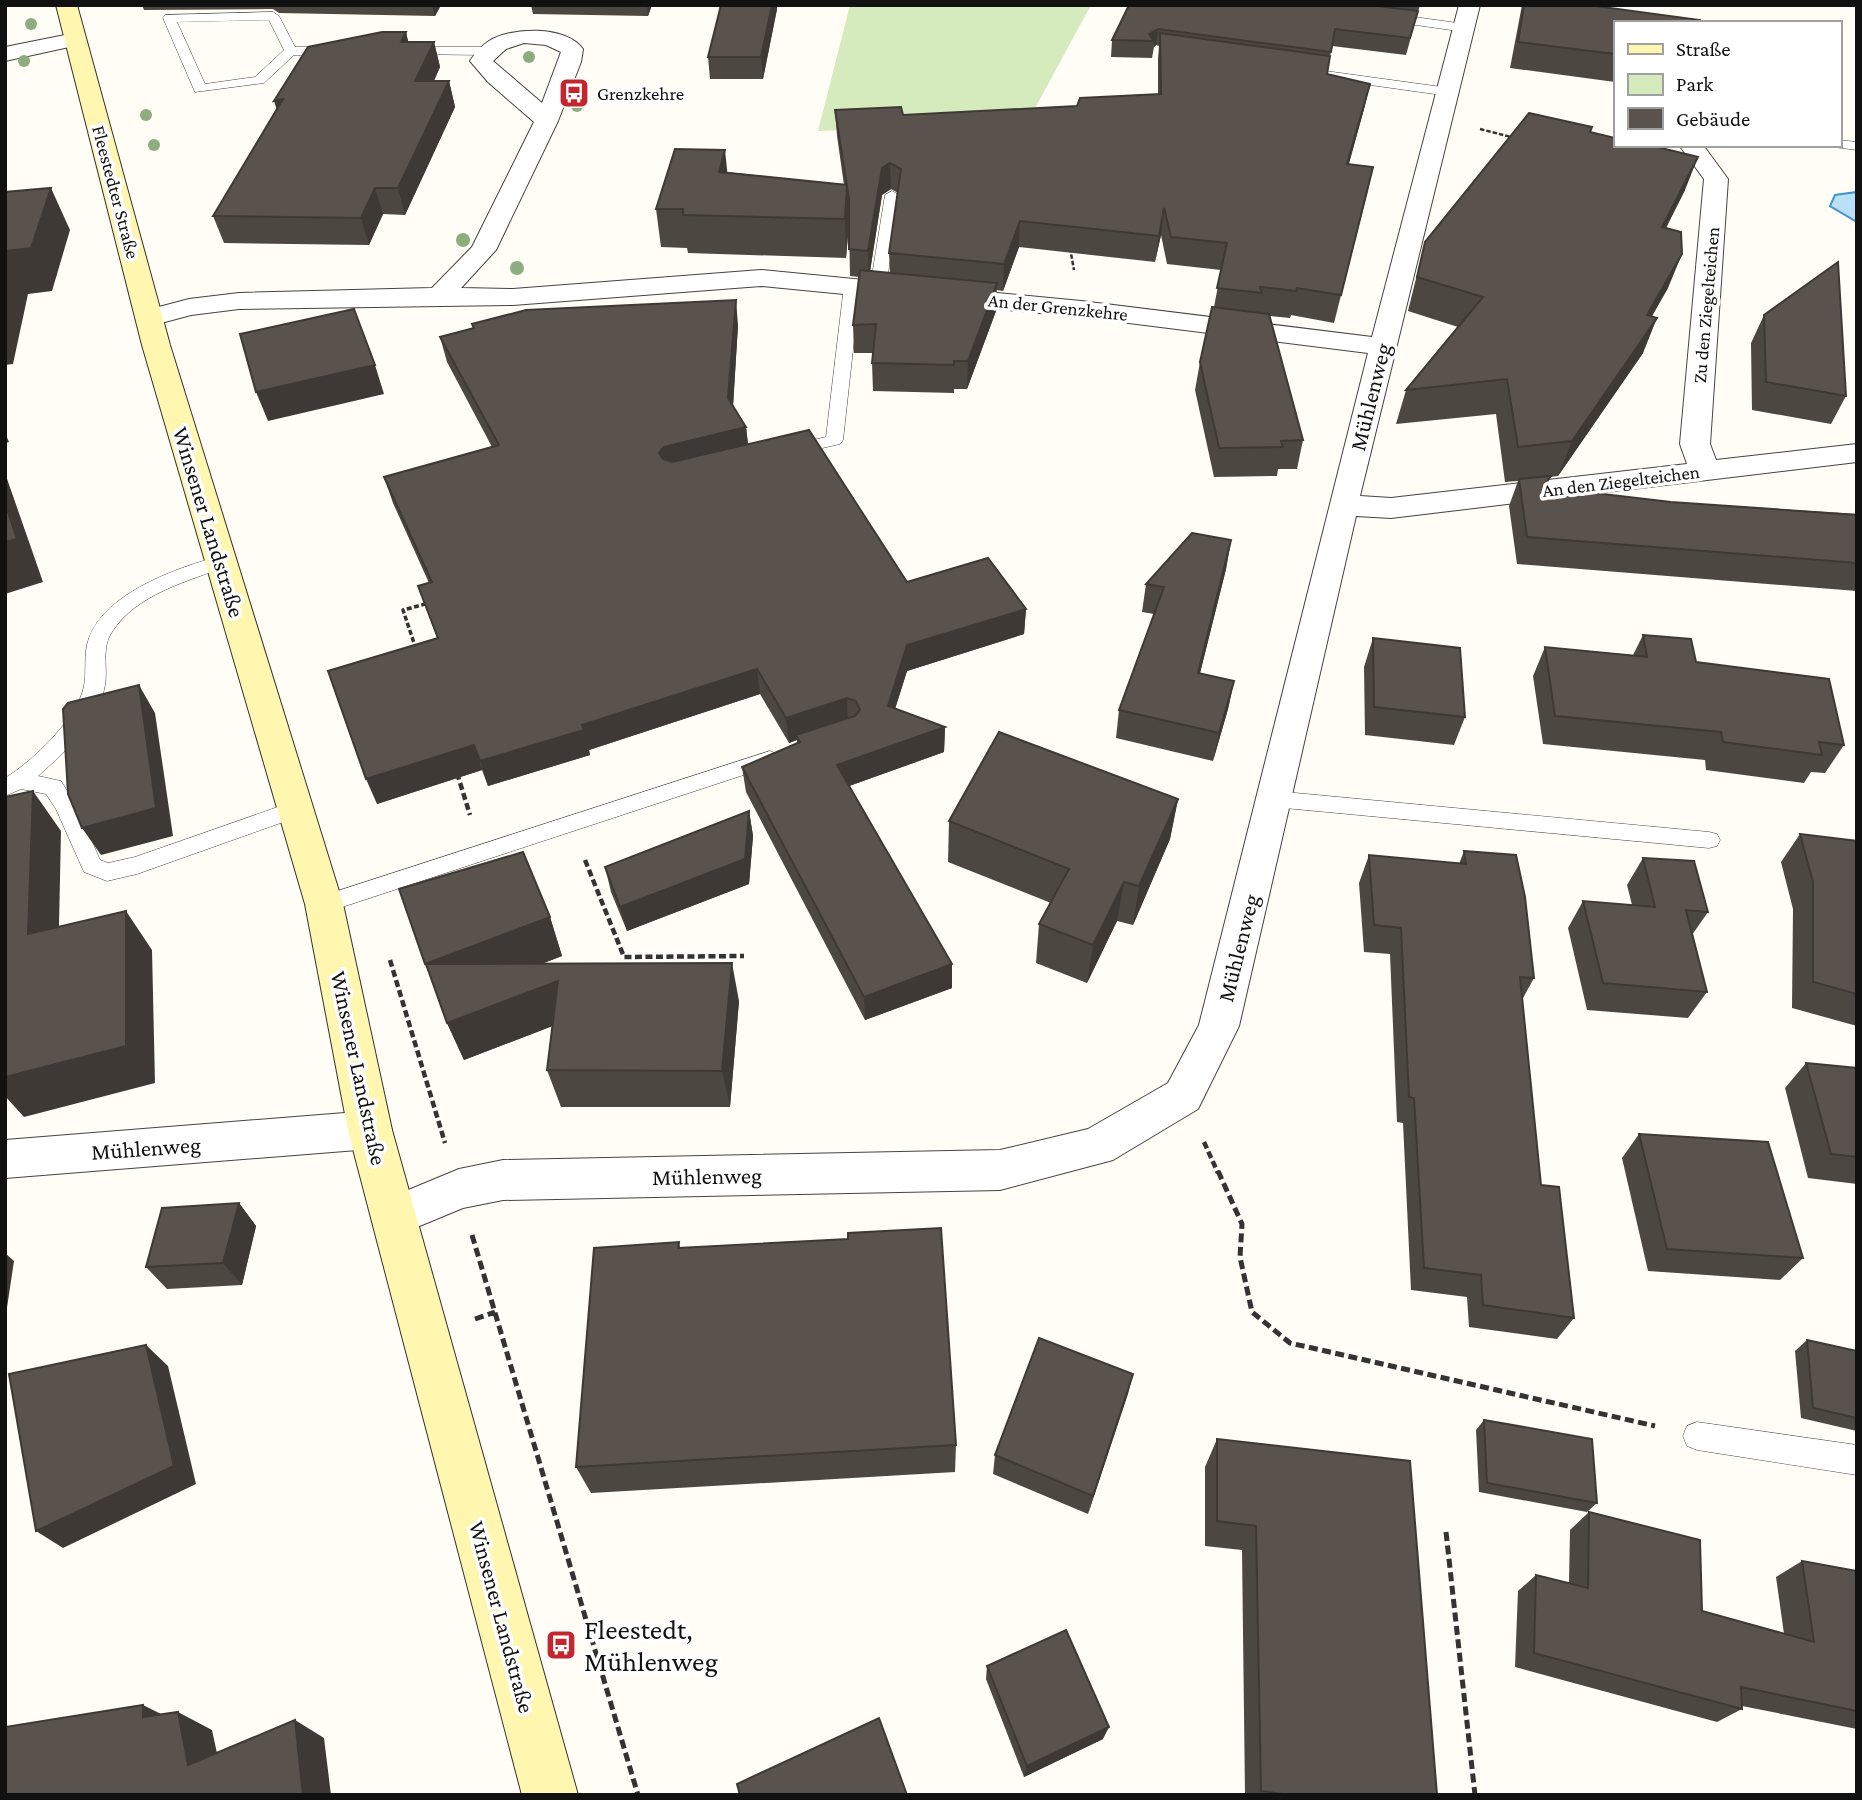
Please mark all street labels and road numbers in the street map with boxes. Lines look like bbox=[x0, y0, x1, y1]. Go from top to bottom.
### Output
street label: Fleestedter Straße bbox=[88, 123, 144, 261]
street label: Zu den Ziegelteichen bbox=[1689, 226, 1723, 384]
street label: An der Grenzkehre bbox=[987, 289, 1129, 325]
street label: Mühlenweg bbox=[1344, 340, 1396, 454]
street label: Winsener Landstraße bbox=[168, 424, 250, 620]
street label: An den Ziegelteichen bbox=[1541, 461, 1701, 501]
street label: Mühlenweg bbox=[1212, 891, 1264, 1005]
street label: Winsener Landstraße bbox=[326, 969, 392, 1167]
street label: Mühlenweg bbox=[90, 1131, 202, 1165]
street label: Mühlenweg bbox=[652, 1162, 762, 1190]
street label: Winsener Landstraße bbox=[464, 1518, 540, 1716]

